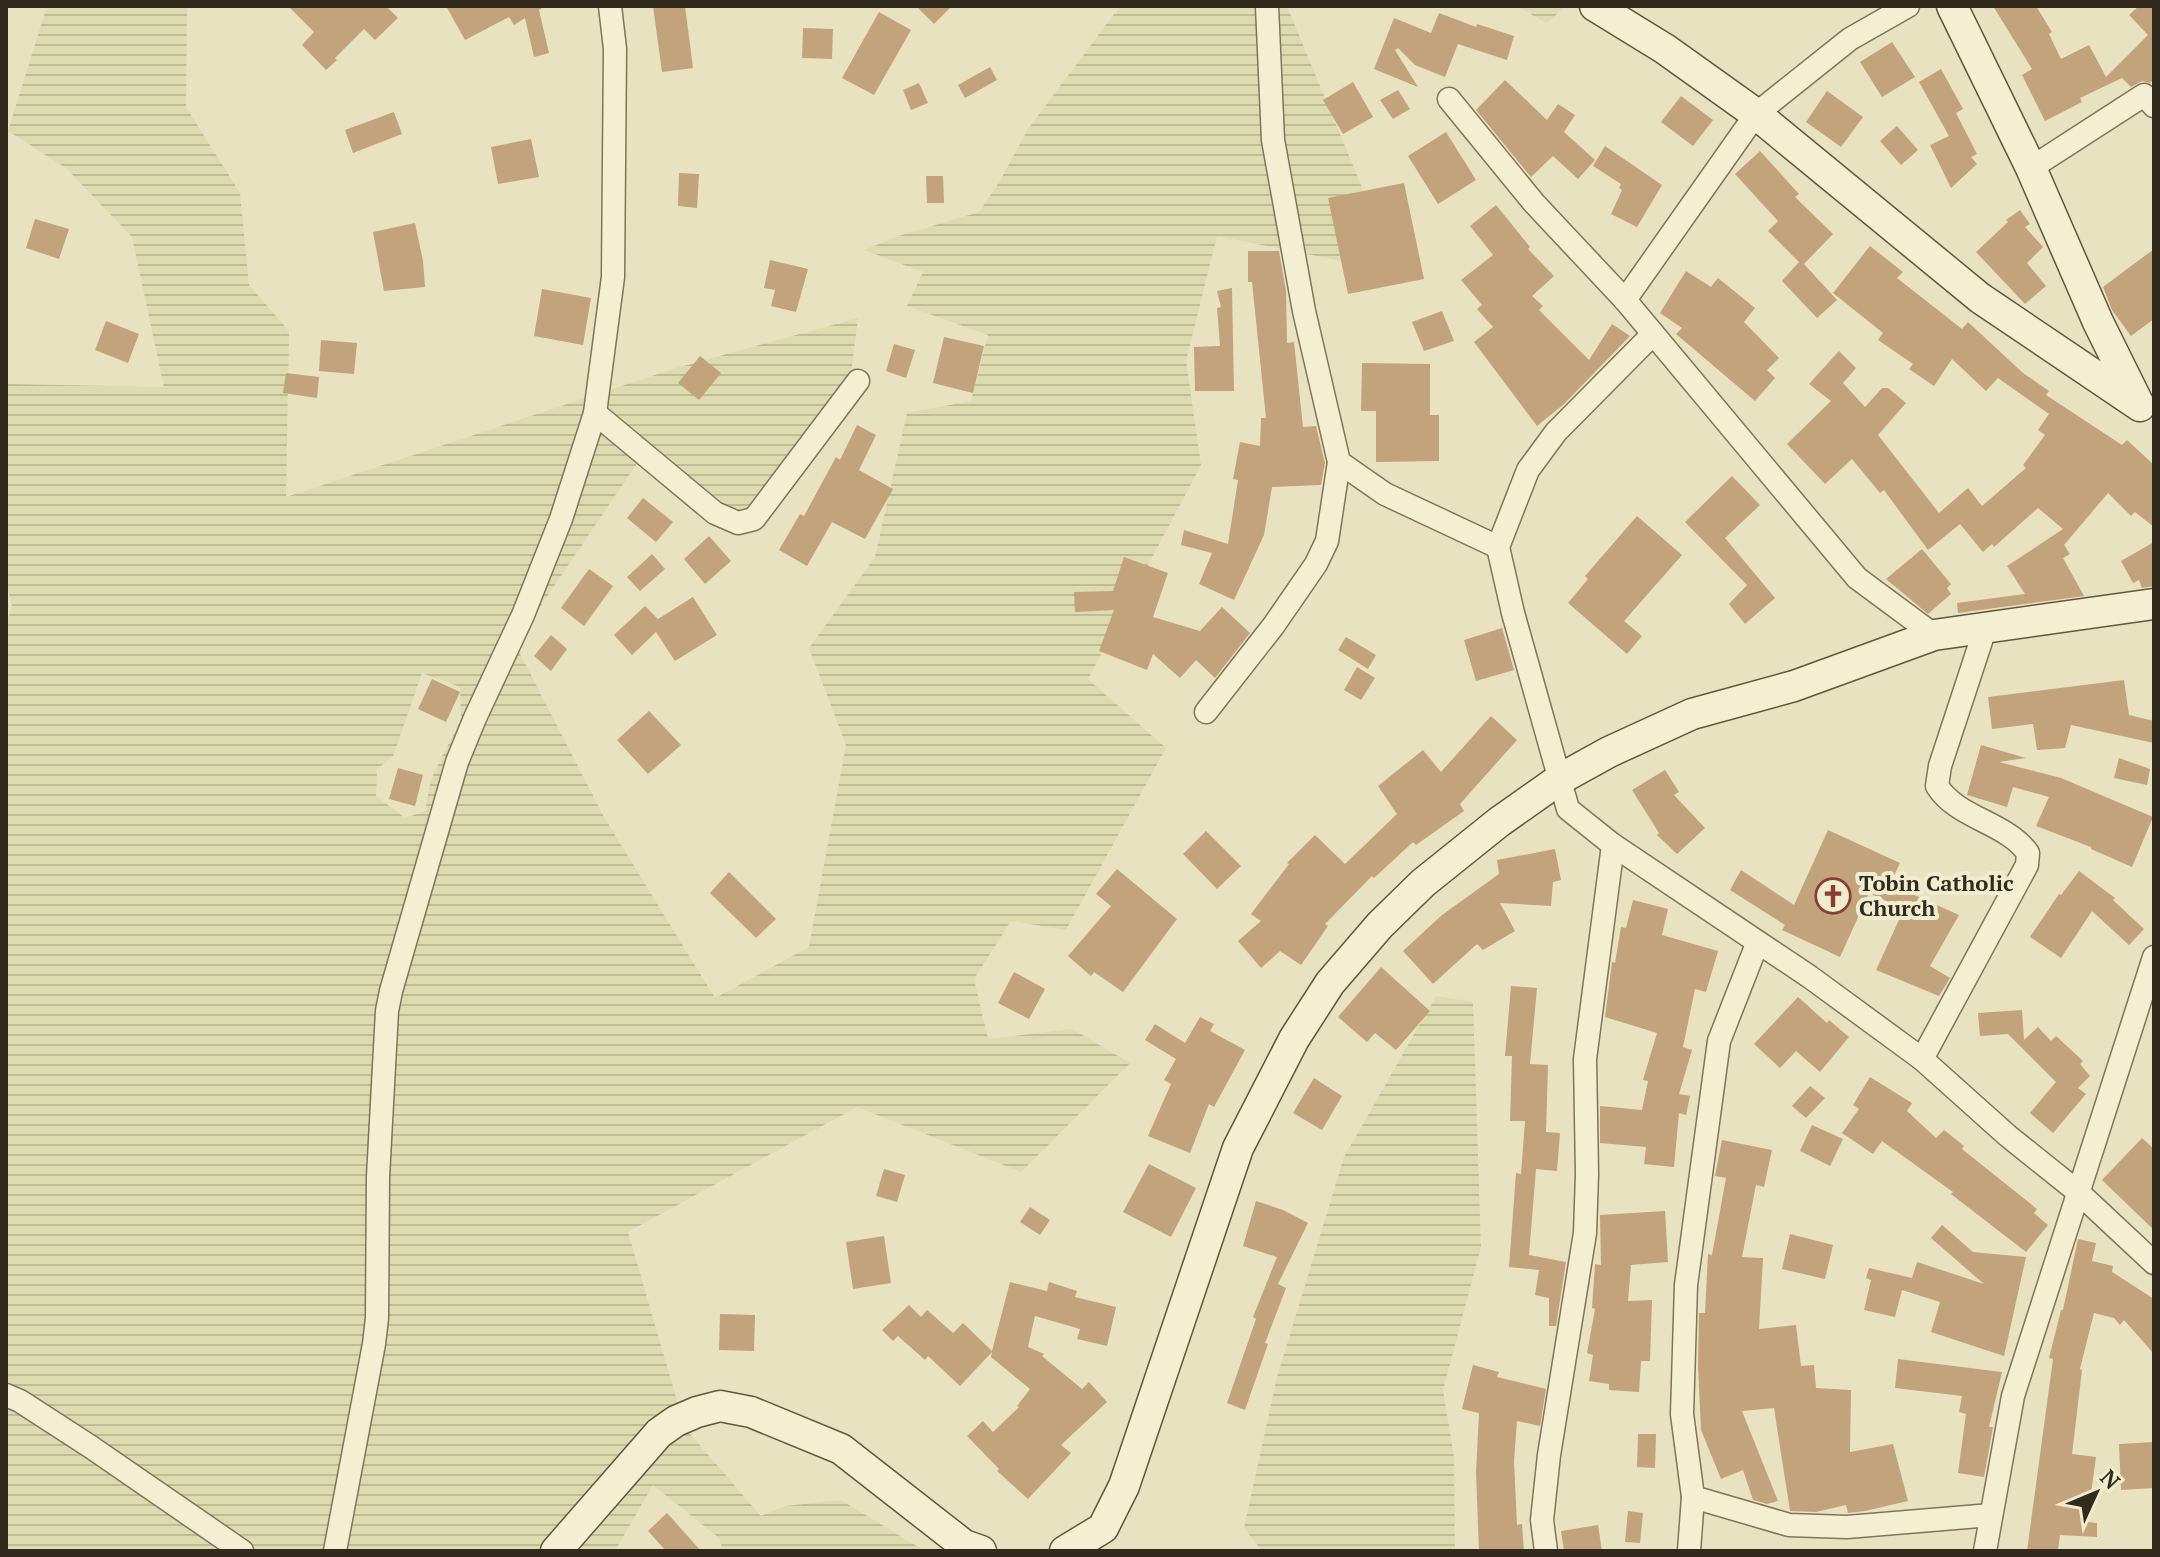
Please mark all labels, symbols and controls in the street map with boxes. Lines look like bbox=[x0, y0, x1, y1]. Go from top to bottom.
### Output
place label: Tobin Catholic Church bbox=[1859, 868, 2014, 922]
church icon: Tobin Catholic Church bbox=[1814, 877, 1852, 915]
north arrow bbox=[2056, 1453, 2136, 1533]
text: N bbox=[2095, 1463, 2127, 1495]

